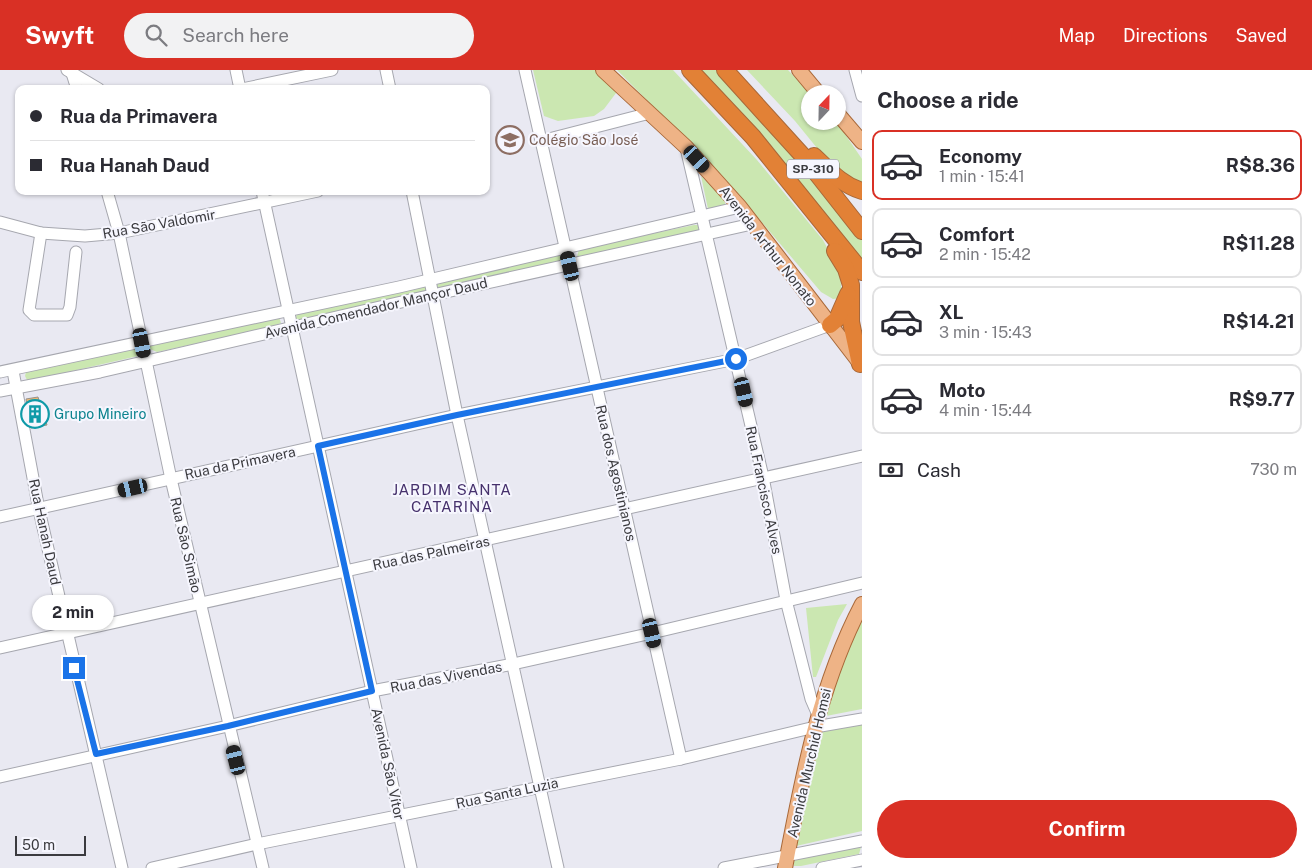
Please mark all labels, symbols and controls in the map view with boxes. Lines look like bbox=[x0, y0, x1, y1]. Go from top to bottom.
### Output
search box bbox=[124, 13, 474, 58]
text: Swyft bbox=[25, 21, 94, 49]
icon: search bbox=[142, 21, 170, 49]
text: Search here bbox=[182, 24, 289, 46]
text: Map bbox=[1058, 25, 1095, 46]
text: Directions bbox=[1123, 25, 1208, 46]
text: Saved bbox=[1236, 25, 1287, 46]
north arrow bbox=[801, 85, 846, 130]
map controls bbox=[801, 85, 846, 130]
text: Choose a ride bbox=[877, 87, 1019, 113]
text: Rua da Primavera bbox=[60, 105, 218, 127]
school or university icon: Colégio São José bbox=[495, 125, 525, 155]
place label: Colégio São José bbox=[529, 132, 638, 148]
car bbox=[681, 143, 712, 175]
icon: car bbox=[879, 143, 924, 188]
text: Economy bbox=[939, 145, 1022, 167]
text: Rua Hanah Daud bbox=[60, 154, 210, 176]
text: R$8.36 bbox=[1226, 154, 1295, 176]
road number: SP-310 bbox=[787, 160, 839, 178]
text: 1 min · 15:41 bbox=[939, 167, 1025, 186]
street label: Avenida Arthur Nonato bbox=[716, 183, 820, 309]
street label: Rua São Valdomir bbox=[101, 206, 217, 242]
icon: car bbox=[879, 221, 924, 266]
text: Comfort bbox=[939, 223, 1015, 245]
text: R$11.28 bbox=[1222, 232, 1295, 254]
text: 2 min · 15:42 bbox=[939, 245, 1031, 264]
car bbox=[559, 250, 580, 282]
street label: Avenida Comendador Mançor Daud bbox=[263, 275, 489, 341]
icon: car bbox=[879, 299, 924, 344]
text: XL bbox=[939, 301, 964, 323]
text: R$14.21 bbox=[1223, 310, 1295, 332]
text: 3 min · 15:43 bbox=[939, 323, 1032, 342]
car bbox=[131, 327, 152, 359]
route start bbox=[725, 348, 747, 370]
car bbox=[733, 376, 754, 408]
icon: car bbox=[879, 377, 924, 422]
text: Moto bbox=[939, 379, 985, 401]
text: R$9.77 bbox=[1229, 388, 1295, 410]
building icon: Grupo Mineiro bbox=[20, 399, 50, 429]
text: 4 min · 15:44 bbox=[939, 401, 1032, 420]
street label: Rua dos Agostinianos bbox=[593, 403, 639, 543]
place label: Grupo Mineiro bbox=[54, 406, 146, 422]
street label: Rua Francisco Alves bbox=[743, 424, 785, 556]
street label: Rua da Primavera bbox=[183, 443, 297, 483]
icon: cash bbox=[877, 456, 905, 484]
text: Cash bbox=[917, 459, 961, 481]
text: 730 m bbox=[1250, 460, 1297, 479]
street label: Rua Hanah Daud bbox=[26, 477, 64, 587]
car bbox=[116, 477, 149, 499]
district label: JARDIM SANTA CATARINA bbox=[392, 481, 512, 515]
street label: Rua São Simão bbox=[167, 496, 205, 594]
street label: Rua das Palmeiras bbox=[371, 533, 491, 573]
callout: 2 min bbox=[33, 596, 115, 630]
text: 2 min bbox=[52, 603, 94, 622]
car bbox=[641, 617, 662, 649]
route end bbox=[63, 657, 85, 679]
street label: Rua das Vivendas bbox=[389, 658, 503, 696]
street label: Avenida Murchid Homsi bbox=[784, 687, 834, 839]
street label: Avenida São Vítor bbox=[368, 706, 408, 822]
car bbox=[225, 744, 246, 776]
street label: Rua Santa Luzia bbox=[454, 774, 560, 812]
button: Confirm bbox=[877, 800, 1297, 858]
scale bar bbox=[15, 833, 86, 856]
text: 50 m bbox=[22, 837, 55, 853]

